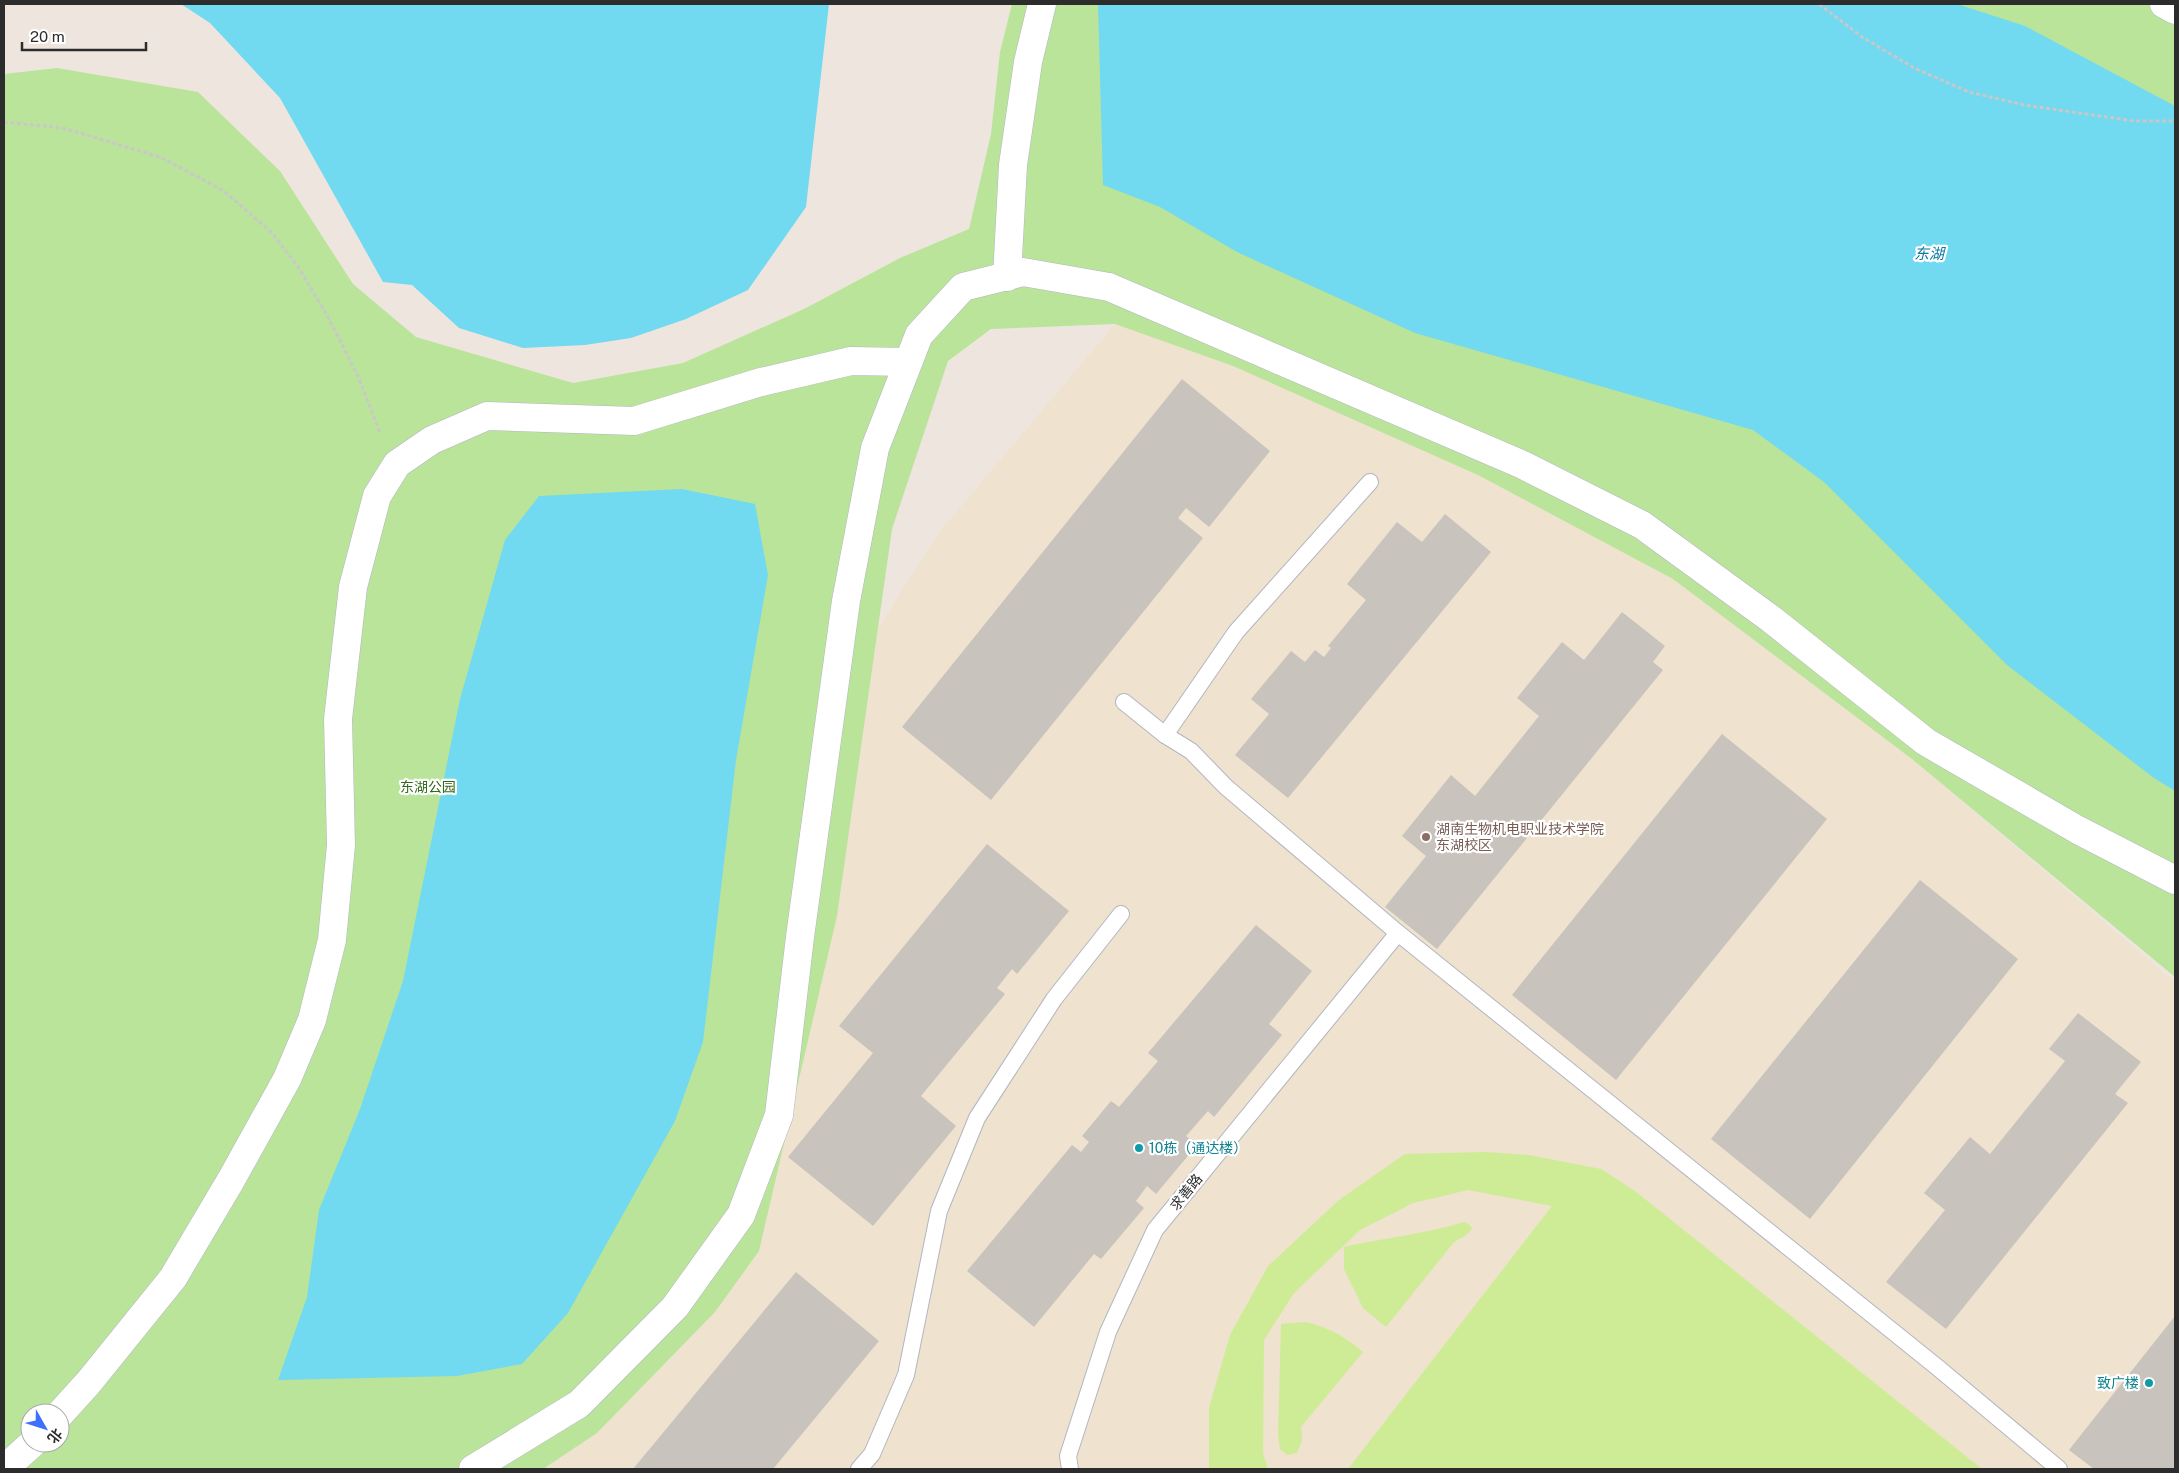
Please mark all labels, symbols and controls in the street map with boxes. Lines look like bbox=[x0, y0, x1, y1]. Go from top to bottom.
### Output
scale bar bbox=[22, 20, 146, 52]
text: 20 m bbox=[30, 28, 65, 45]
water label: 东湖 bbox=[1914, 245, 1946, 262]
park label: 东湖公园 bbox=[400, 779, 456, 795]
place label: 湖南生物机电职业技术学院 东湖校区 bbox=[1436, 821, 1604, 853]
marker: 湖南生物机电职业技术学院 东湖校区 bbox=[1420, 831, 1432, 843]
place label: 10栋（通达楼） bbox=[1149, 1140, 1247, 1156]
marker: 10栋（通达楼） bbox=[1133, 1142, 1145, 1154]
street label: 求善路 bbox=[1167, 1171, 1205, 1213]
place label: 致广楼 bbox=[2097, 1375, 2139, 1391]
marker: 致广楼 bbox=[2143, 1377, 2155, 1389]
north arrow bbox=[20, 1403, 70, 1453]
text: 北 bbox=[44, 1426, 66, 1447]

